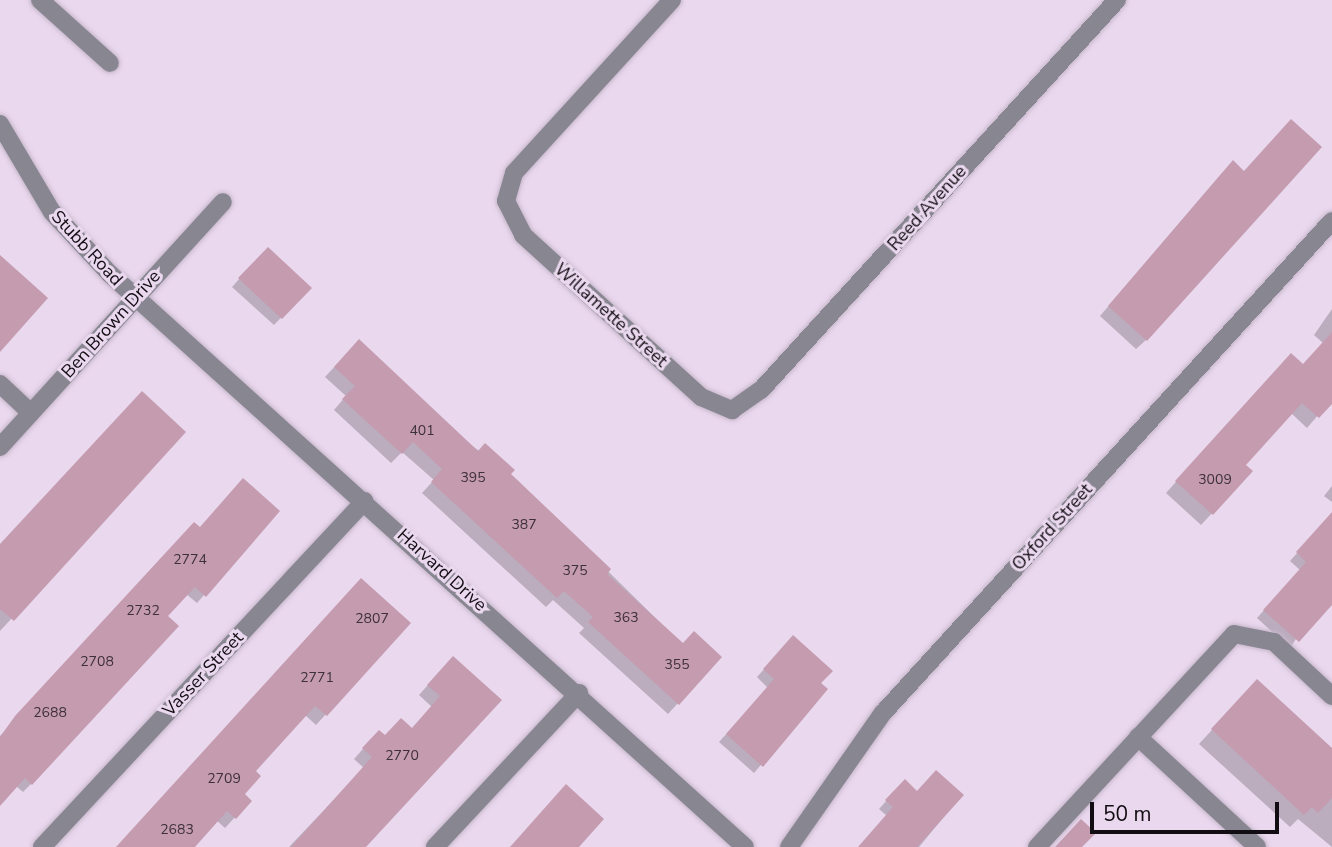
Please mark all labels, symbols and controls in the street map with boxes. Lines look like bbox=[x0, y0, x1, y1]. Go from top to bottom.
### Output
street label: Reed Avenue bbox=[883, 161, 971, 255]
street label: Stubb Road bbox=[47, 206, 127, 290]
street label: Willamette Street bbox=[550, 259, 672, 371]
street label: Ben Brown Drive bbox=[57, 266, 165, 382]
house number: 401 bbox=[409, 423, 435, 439]
house number: 395 bbox=[460, 470, 486, 486]
house number: 3009 bbox=[1198, 472, 1232, 488]
street label: Oxford Street bbox=[1007, 479, 1097, 575]
house number: 387 bbox=[511, 517, 537, 533]
street label: Harvard Drive bbox=[393, 524, 491, 616]
house number: 2774 bbox=[173, 552, 207, 568]
house number: 375 bbox=[562, 563, 588, 579]
house number: 2732 bbox=[126, 603, 160, 619]
house number: 363 bbox=[613, 610, 639, 626]
house number: 2807 bbox=[355, 611, 389, 627]
street label: Vasser Street bbox=[158, 627, 248, 721]
house number: 2708 bbox=[80, 654, 114, 670]
house number: 355 bbox=[664, 657, 690, 673]
house number: 2771 bbox=[300, 670, 334, 686]
house number: 2688 bbox=[33, 705, 67, 721]
house number: 2770 bbox=[385, 748, 419, 764]
house number: 2709 bbox=[207, 771, 241, 787]
scale bar bbox=[1094, 788, 1283, 832]
text: 50 m bbox=[1103, 800, 1152, 828]
house number: 2683 bbox=[160, 822, 194, 838]

